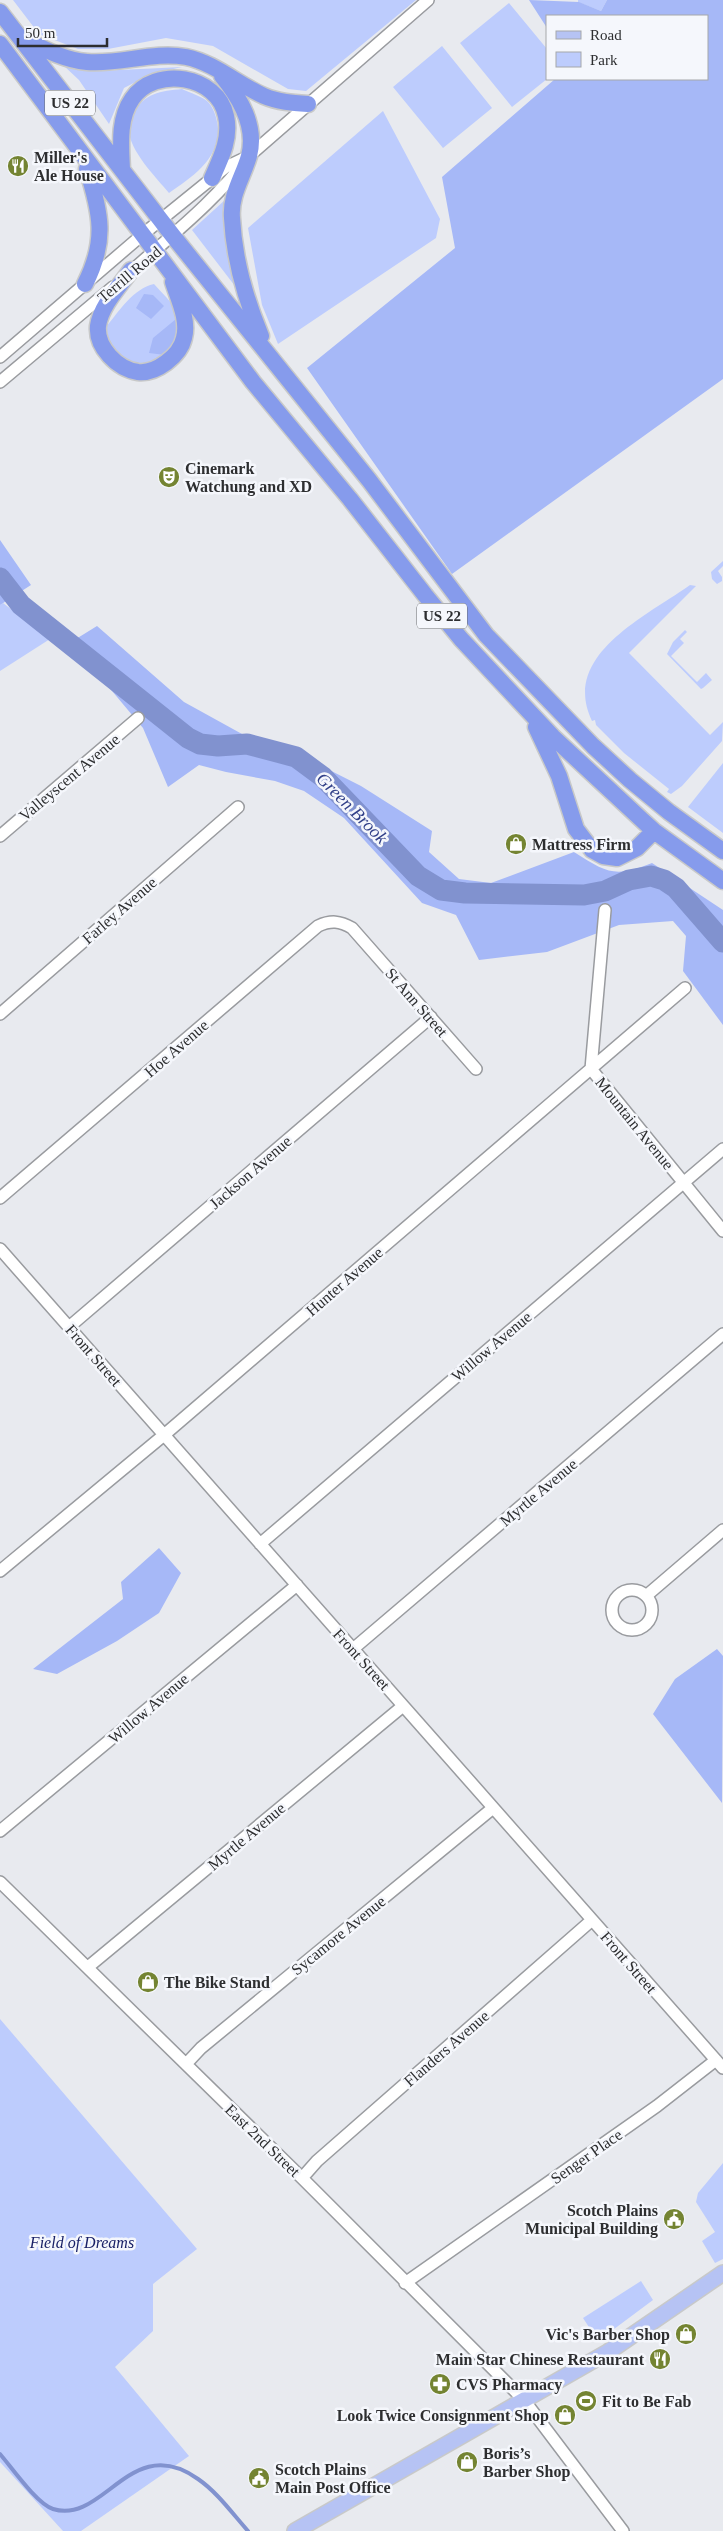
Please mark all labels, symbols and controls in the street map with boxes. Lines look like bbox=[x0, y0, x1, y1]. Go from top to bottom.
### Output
scale bar bbox=[18, 15, 106, 47]
legend bbox=[546, 15, 708, 80]
text: 50 m bbox=[25, 25, 56, 41]
text: Road bbox=[590, 27, 622, 43]
text: Park bbox=[590, 52, 618, 68]
road number: US 22 bbox=[45, 90, 95, 116]
place label: Miller's Ale House bbox=[34, 149, 104, 184]
restaurant icon: Miller's Ale House bbox=[6, 154, 30, 178]
street label: Terrill Road bbox=[94, 243, 164, 306]
place label: Cinemark Watchung and XD bbox=[185, 460, 312, 496]
theatre icon: Cinemark Watchung and XD bbox=[157, 465, 181, 489]
road number: US 22 bbox=[417, 604, 467, 628]
street label: Valleyscent Avenue bbox=[16, 731, 123, 825]
water label: Green Brook bbox=[312, 768, 392, 848]
shop icon: Mattress Firm bbox=[504, 832, 528, 856]
place label: Mattress Firm bbox=[532, 836, 631, 853]
street label: Farley Avenue bbox=[79, 874, 160, 948]
street label: St Ann Street bbox=[382, 965, 451, 1041]
street label: Hoe Avenue bbox=[141, 1016, 211, 1080]
street label: Mountain Avenue bbox=[592, 1074, 677, 1173]
street label: Jackson Avenue bbox=[206, 1132, 295, 1212]
street label: Hunter Avenue bbox=[302, 1243, 386, 1319]
street label: Willow Avenue bbox=[448, 1308, 535, 1385]
street label: Front Street bbox=[62, 1321, 125, 1390]
street label: Myrtle Avenue bbox=[496, 1455, 581, 1530]
street label: Front Street bbox=[330, 1625, 394, 1694]
street label: Willow Avenue bbox=[105, 1670, 192, 1747]
street label: Myrtle Avenue bbox=[204, 1799, 289, 1874]
street label: Sycamore Avenue bbox=[288, 1892, 389, 1979]
street label: Front Street bbox=[597, 1928, 660, 1997]
shop icon: The Bike Stand bbox=[136, 1970, 160, 1994]
place label: The Bike Stand bbox=[164, 1974, 270, 1991]
street label: Flanders Avenue bbox=[400, 2007, 492, 2090]
street label: East 2nd Street bbox=[222, 2101, 304, 2181]
street label: Senger Place bbox=[547, 2126, 626, 2188]
place label: Scotch Plains Municipal Building bbox=[525, 2202, 658, 2238]
public building icon: Scotch Plains Municipal Building bbox=[662, 2207, 686, 2231]
park label: Field of Dreams bbox=[29, 2234, 134, 2252]
shop icon: Vic's Barber Shop bbox=[674, 2322, 698, 2346]
place label: Vic's Barber Shop bbox=[546, 2326, 670, 2344]
restaurant icon: Main Star Chinese Restaurant bbox=[648, 2347, 672, 2371]
place label: Main Star Chinese Restaurant bbox=[436, 2351, 645, 2368]
pharmacy icon: CVS Pharmacy bbox=[428, 2372, 452, 2396]
place label: CVS Pharmacy bbox=[456, 2376, 562, 2394]
sports icon: Fit to Be Fab bbox=[574, 2389, 598, 2413]
place label: Fit to Be Fab bbox=[602, 2393, 691, 2410]
shop icon: Look Twice Consignment Shop bbox=[553, 2403, 577, 2427]
place label: Look Twice Consignment Shop bbox=[337, 2407, 549, 2425]
place label: Boris’s Barber Shop bbox=[483, 2445, 570, 2481]
shop icon: Boris’s Barber Shop bbox=[455, 2450, 479, 2474]
place label: Scotch Plains Main Post Office bbox=[275, 2461, 391, 2496]
public building icon: Scotch Plains Main Post Office bbox=[247, 2466, 271, 2490]

